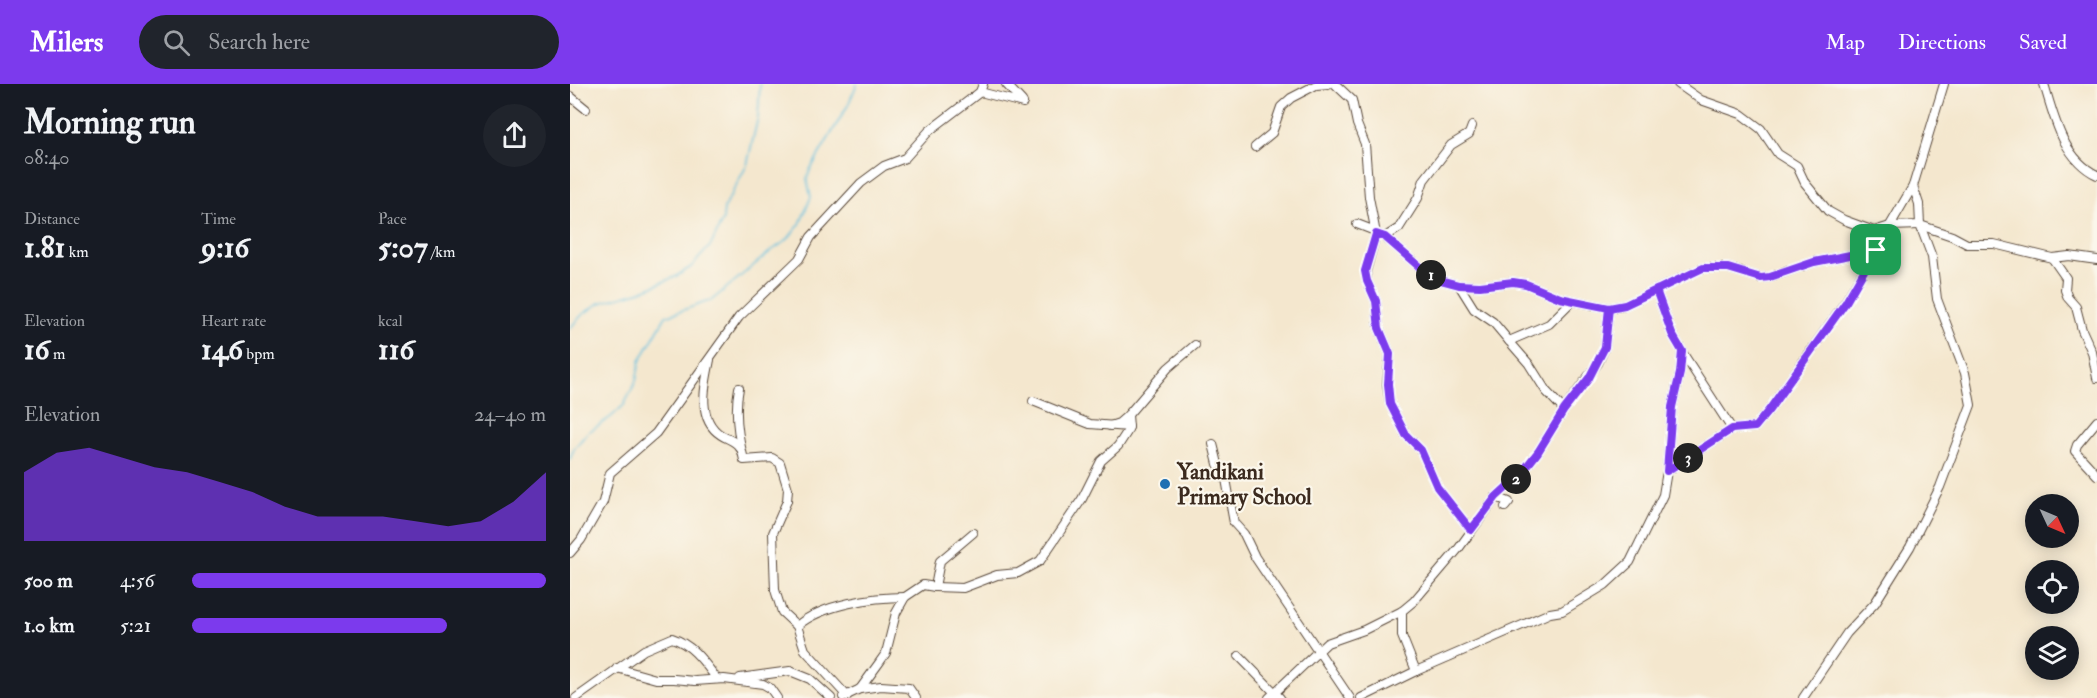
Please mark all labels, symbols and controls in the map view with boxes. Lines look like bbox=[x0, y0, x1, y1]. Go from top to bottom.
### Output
search box bbox=[139, 15, 559, 69]
text: Milers bbox=[30, 25, 103, 60]
icon: search bbox=[160, 26, 193, 59]
text: Search here bbox=[208, 28, 310, 56]
text: Map bbox=[1825, 29, 1865, 56]
text: Directions bbox=[1898, 29, 1986, 56]
text: Saved bbox=[2019, 29, 2067, 56]
text: Morning run bbox=[24, 102, 196, 143]
button: share bbox=[483, 104, 546, 167]
text: 08:40 bbox=[24, 145, 70, 170]
text: Distance bbox=[24, 209, 80, 229]
text: Time bbox=[201, 209, 236, 229]
text: Pace bbox=[378, 209, 407, 229]
pin bbox=[1850, 224, 1901, 275]
text: 1.81 bbox=[24, 229, 65, 266]
text: 9:16 bbox=[201, 229, 250, 266]
text: 5:07 bbox=[378, 229, 428, 266]
icon: arrive bbox=[1859, 233, 1892, 266]
text: km bbox=[65, 242, 89, 262]
text: /km bbox=[428, 242, 455, 262]
pin: 1 bbox=[1416, 260, 1446, 290]
text: 1 bbox=[1428, 265, 1434, 285]
text: Elevation bbox=[24, 311, 85, 331]
text: Heart rate bbox=[201, 311, 266, 331]
text: kcal bbox=[378, 311, 403, 331]
text: 16 bbox=[24, 331, 50, 368]
text: 146 bbox=[201, 331, 243, 368]
text: 116 bbox=[378, 331, 414, 368]
text: m bbox=[50, 344, 65, 364]
text: bpm bbox=[243, 344, 275, 364]
text: Elevation bbox=[24, 402, 100, 427]
text: 24–40 m bbox=[474, 402, 546, 427]
pin: 3 bbox=[1673, 443, 1703, 473]
text: 3 bbox=[1685, 448, 1691, 468]
place label: Yandikani Primary School bbox=[1176, 458, 1312, 512]
pin: 2 bbox=[1501, 464, 1531, 494]
text: 2 bbox=[1512, 469, 1520, 489]
marker: Yandikani Primary School bbox=[1158, 477, 1172, 491]
north arrow bbox=[2025, 494, 2079, 548]
map controls bbox=[2025, 494, 2079, 680]
button: locate bbox=[2025, 560, 2079, 614]
text: 500 m bbox=[24, 568, 73, 593]
text: 4:56 bbox=[120, 568, 155, 593]
text: 1.0 km bbox=[24, 613, 75, 638]
text: 5:21 bbox=[120, 613, 151, 638]
button: layers bbox=[2025, 626, 2079, 680]

